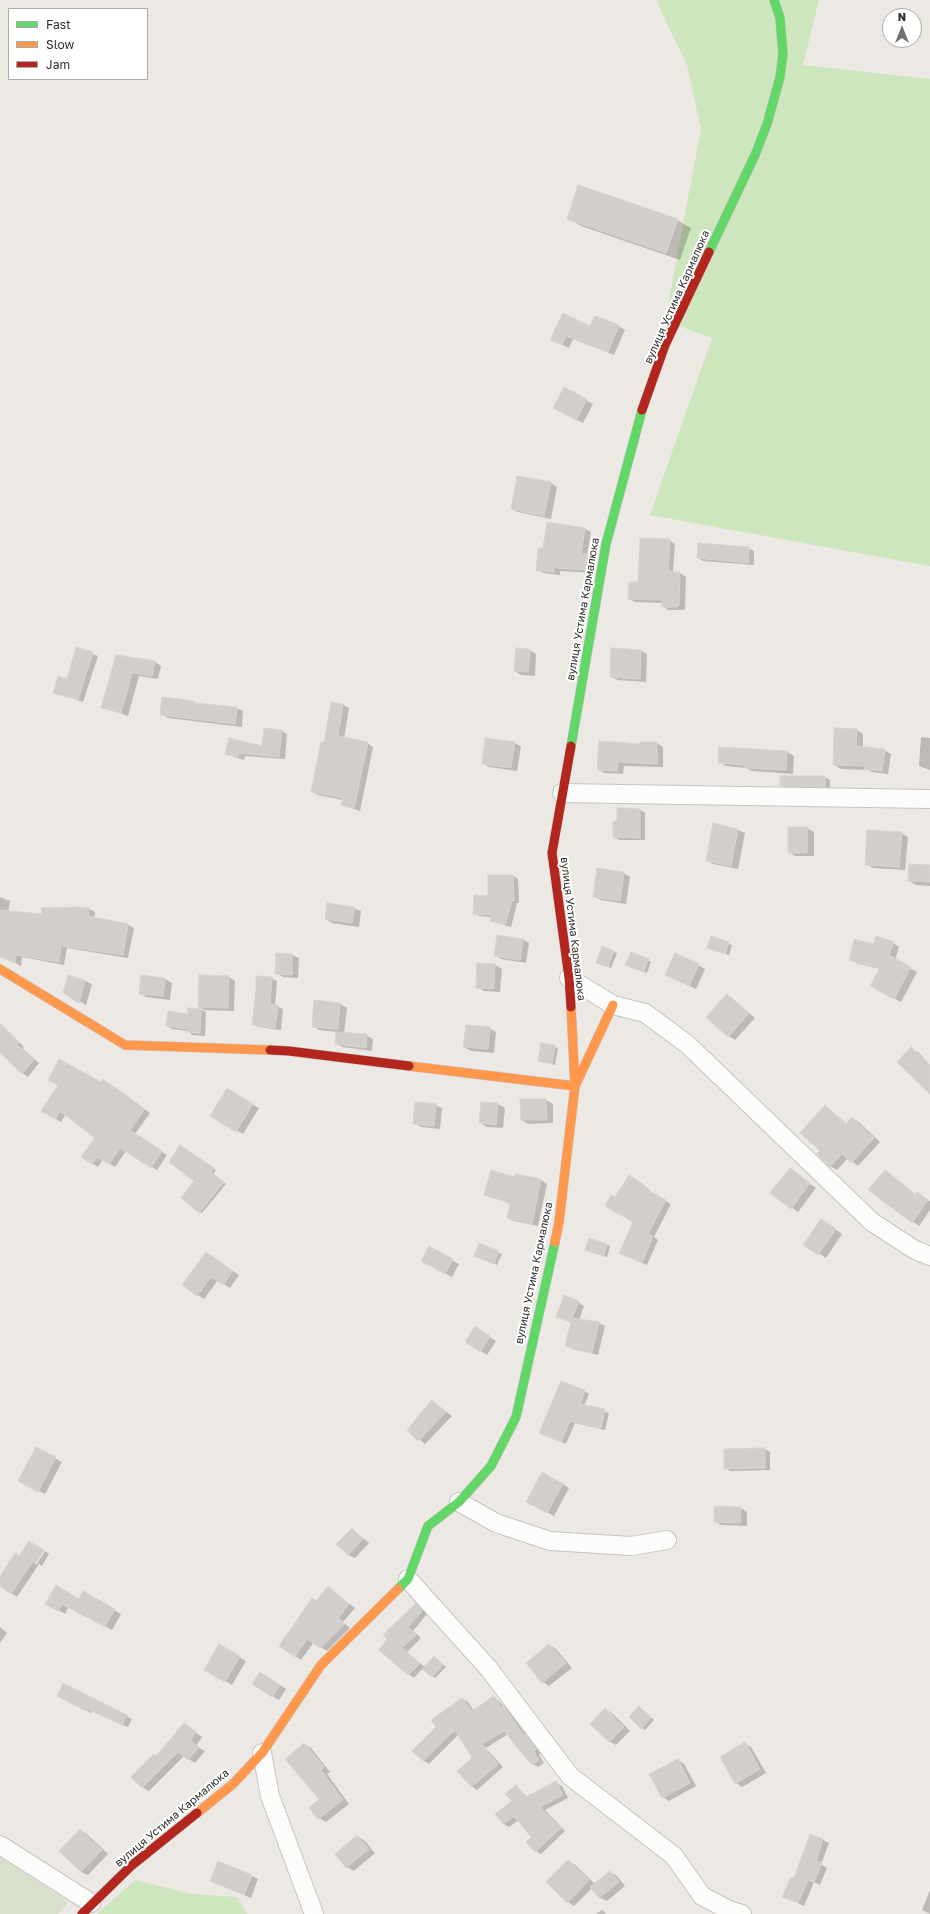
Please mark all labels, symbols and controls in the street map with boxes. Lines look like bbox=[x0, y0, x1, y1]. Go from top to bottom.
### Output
legend bbox=[8, 8, 148, 80]
north arrow bbox=[882, 8, 922, 48]
text: N bbox=[898, 10, 906, 23]
text: Fast bbox=[46, 17, 71, 32]
text: Slow bbox=[46, 37, 74, 52]
text: Jam bbox=[46, 57, 70, 72]
street label: вулиця Устима Кармалюка bbox=[642, 228, 712, 366]
street label: вулиця Устима Кармалюка bbox=[564, 537, 602, 681]
street label: вулиця Устима Кармалюка bbox=[558, 856, 588, 1002]
street label: вулиця Устима Кармалюка bbox=[512, 1201, 556, 1345]
street label: вулиця Устима Кармалюка bbox=[112, 1766, 232, 1870]

